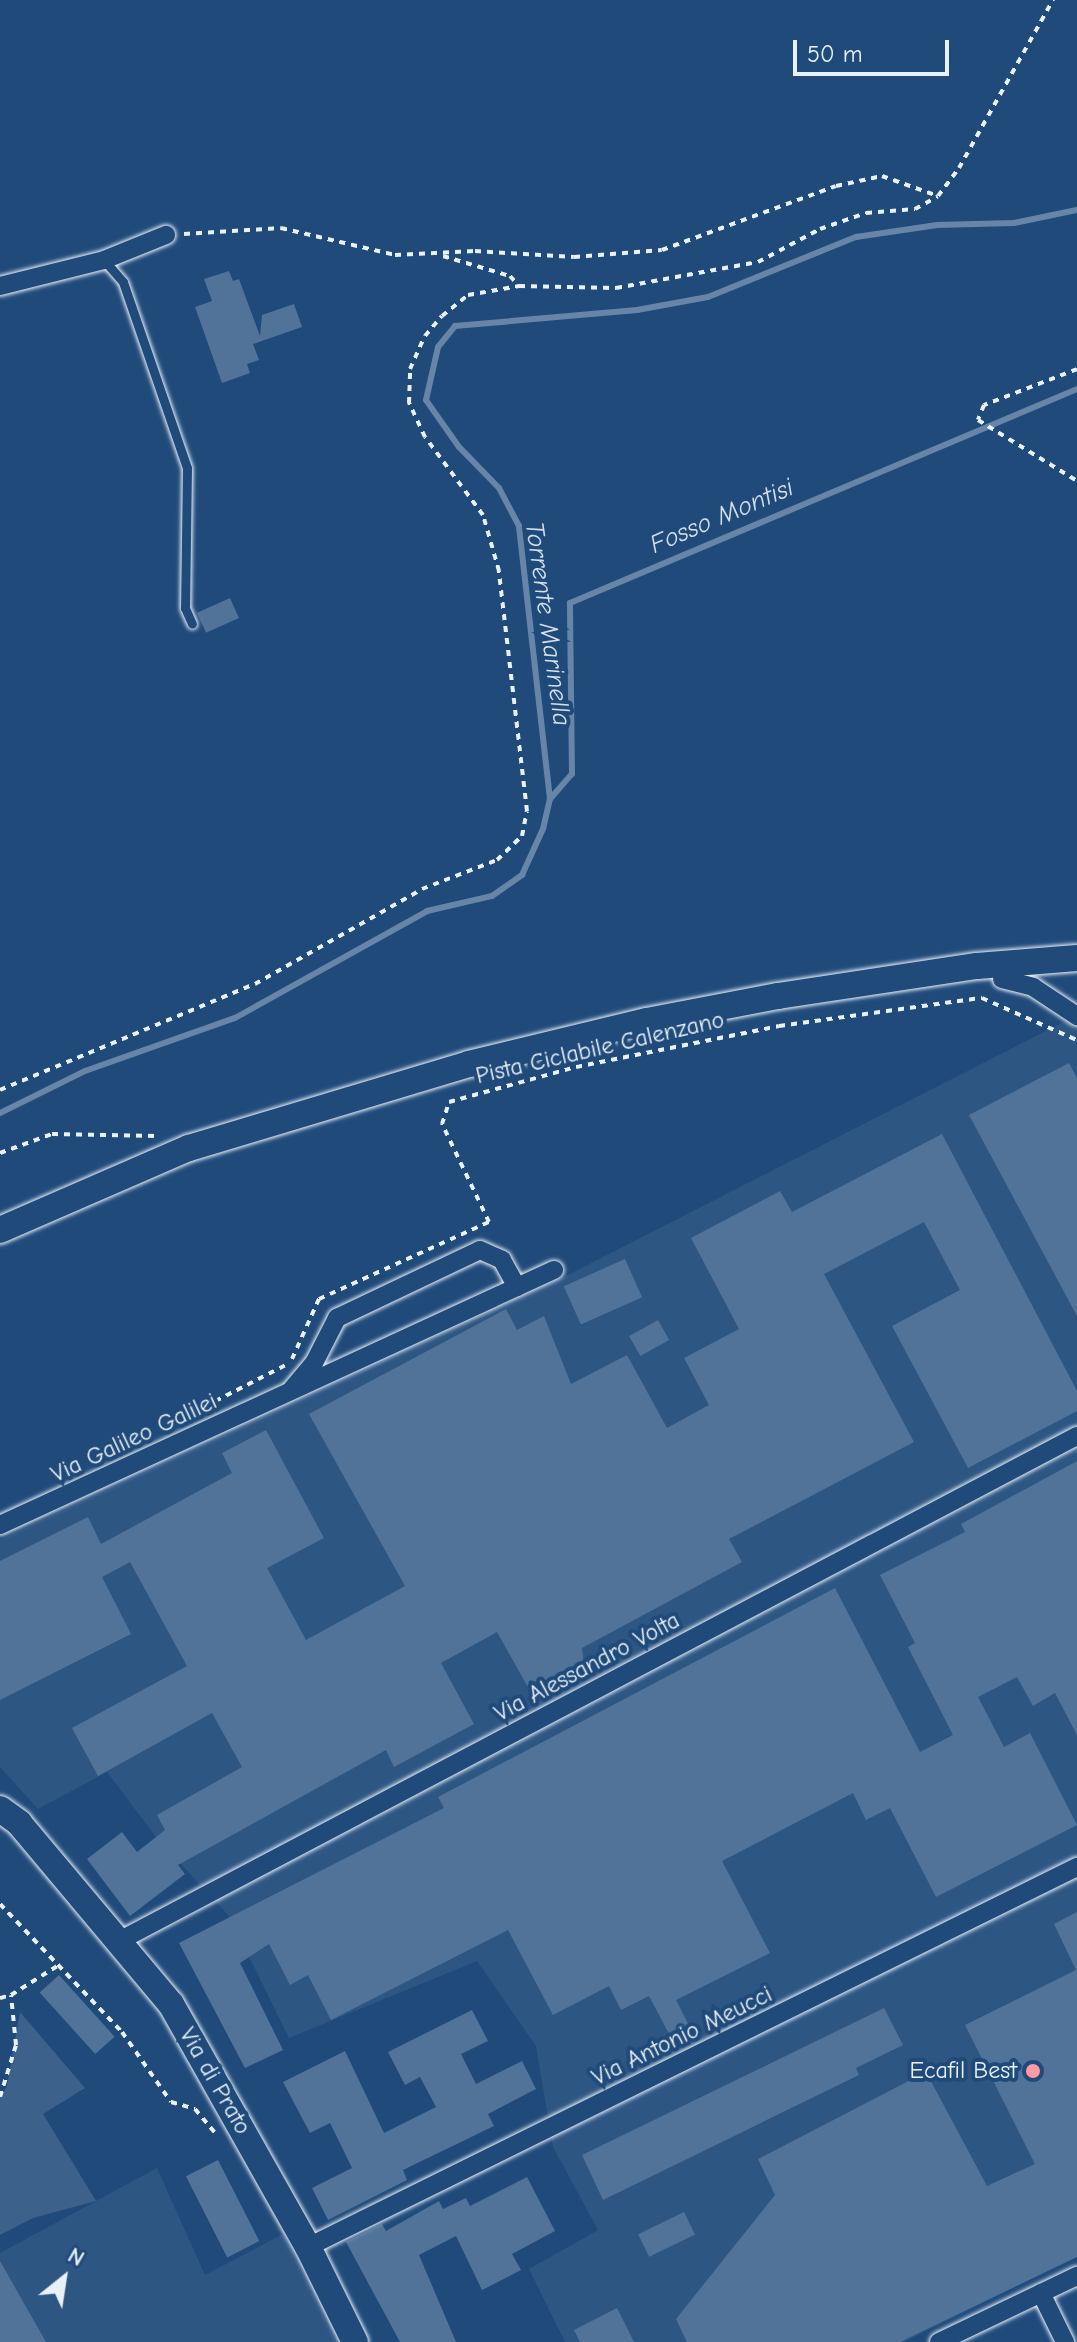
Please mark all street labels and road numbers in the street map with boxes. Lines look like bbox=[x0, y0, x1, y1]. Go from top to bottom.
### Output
street label: Pista Ciclabile Calenzano bbox=[473, 1005, 727, 1091]
street label: Via Galileo Galilei bbox=[46, 1387, 222, 1489]
street label: Via Alessandro Volta bbox=[489, 1606, 685, 1728]
street label: Via Antonio Meucci bbox=[587, 1980, 777, 2092]
street label: Via di Prato bbox=[173, 2022, 257, 2140]

